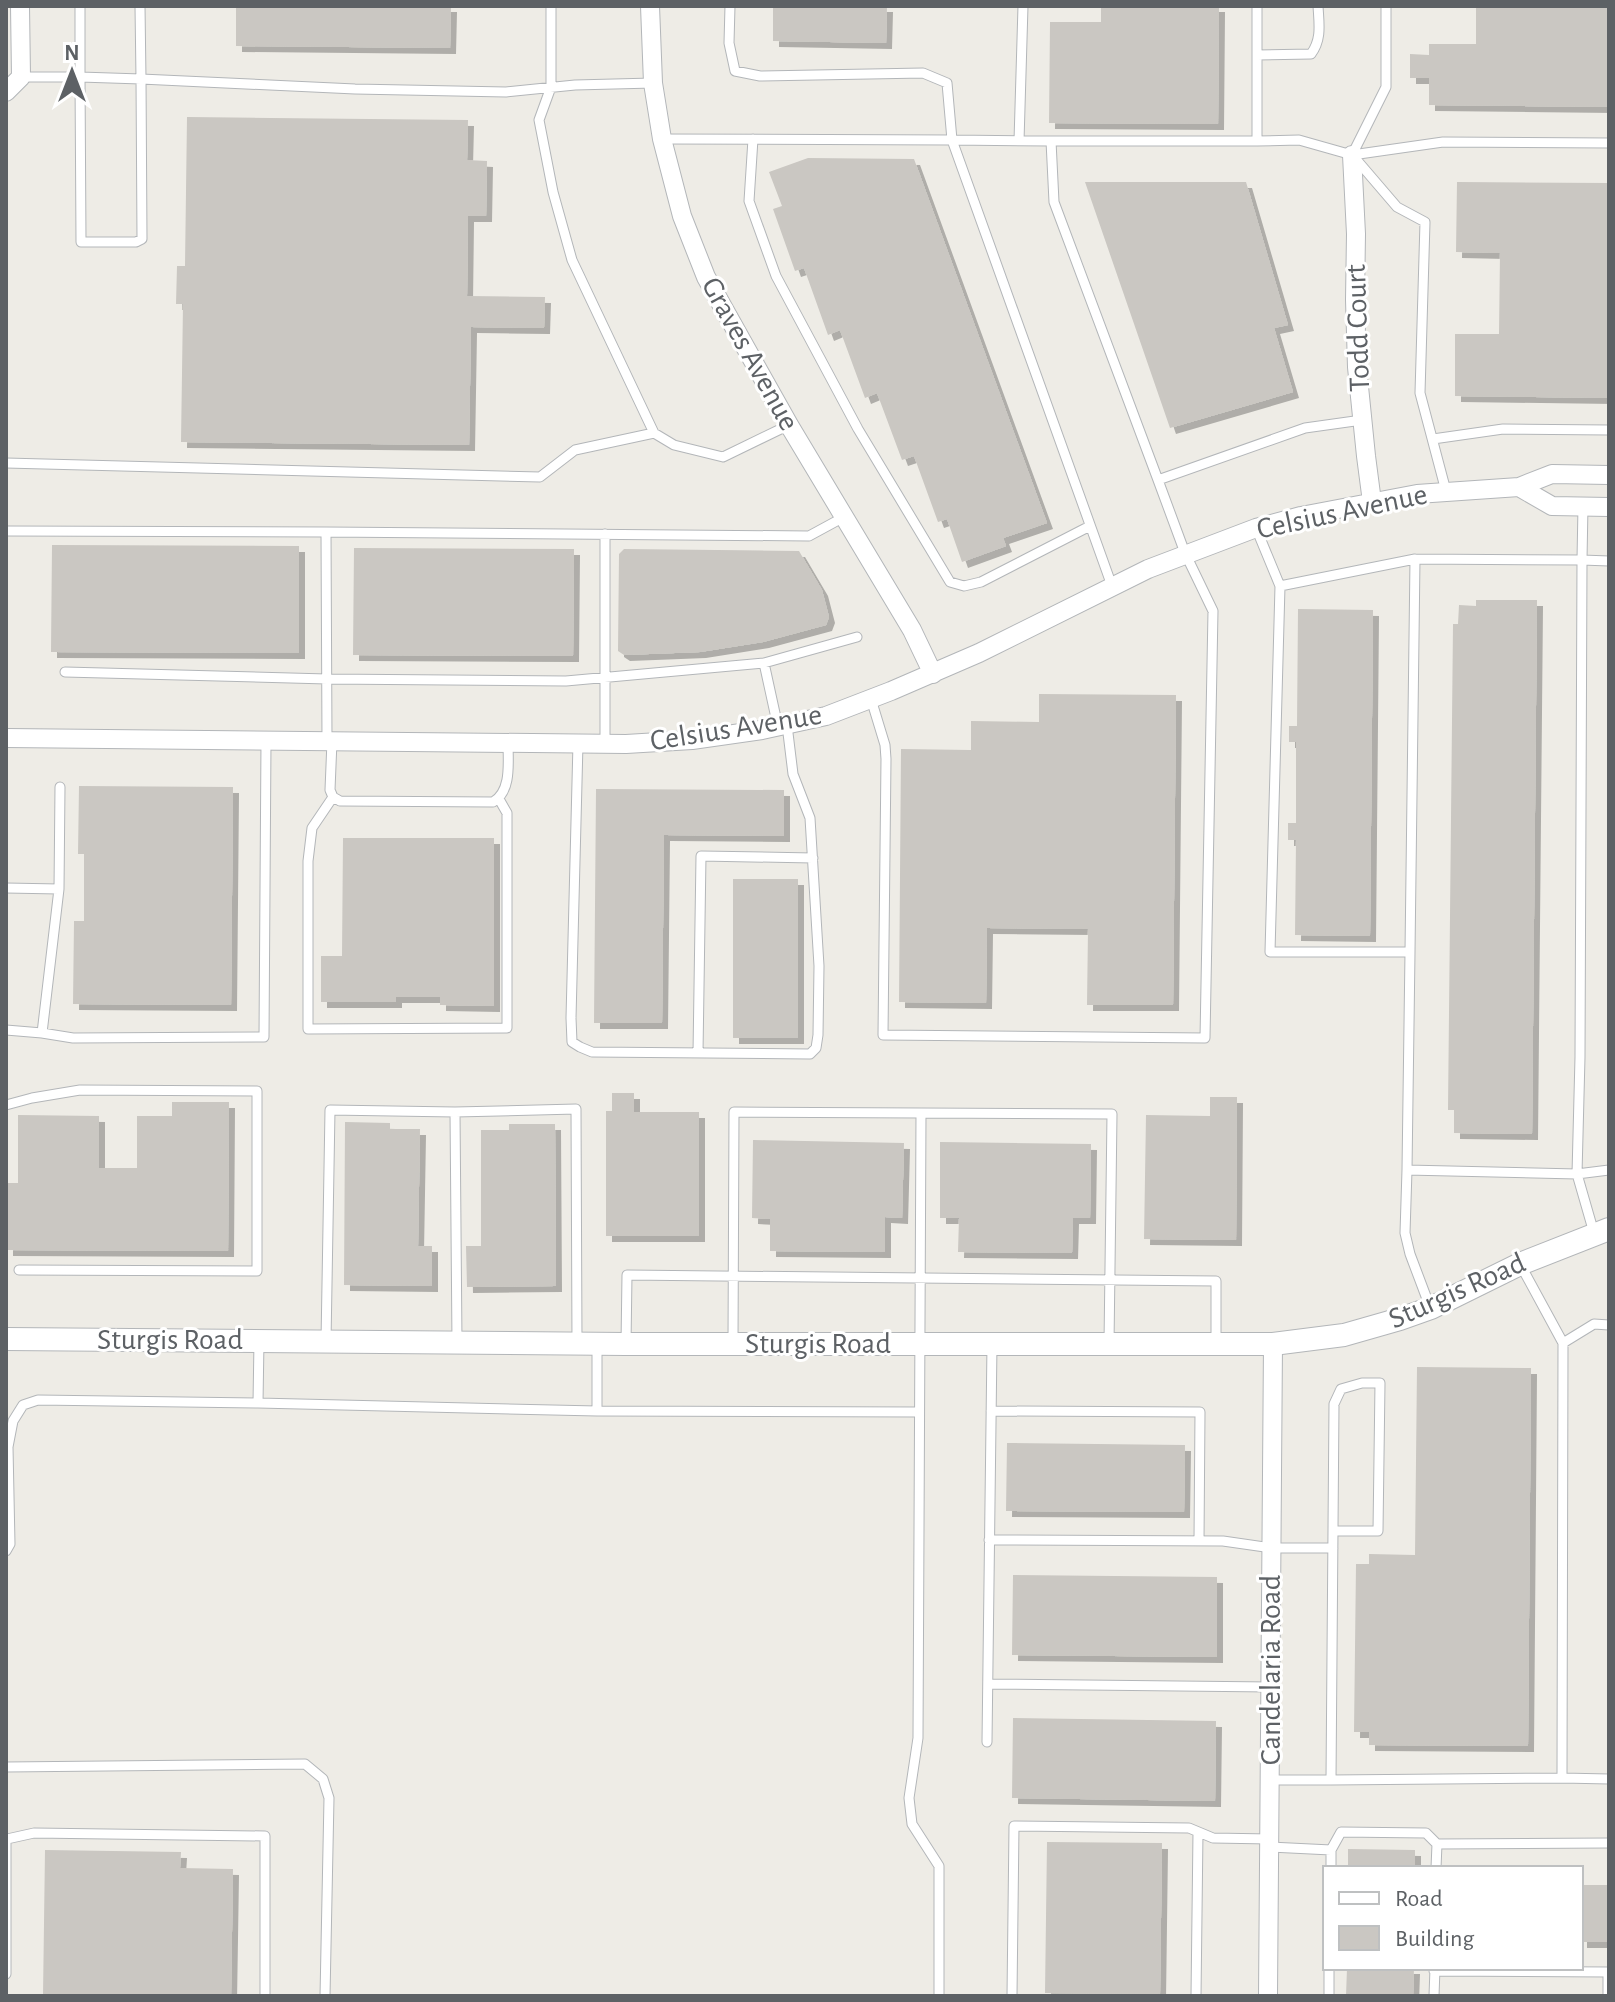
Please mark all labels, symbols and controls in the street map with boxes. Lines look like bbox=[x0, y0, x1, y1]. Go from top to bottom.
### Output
north arrow bbox=[32, 32, 112, 112]
text: N bbox=[64, 42, 80, 64]
street label: Todd Court bbox=[1341, 263, 1375, 392]
street label: Graves Avenue bbox=[696, 272, 804, 436]
street label: Celsius Avenue bbox=[1254, 479, 1430, 545]
street label: Celsius Avenue bbox=[648, 700, 824, 756]
street label: Sturgis Road bbox=[1384, 1248, 1530, 1334]
street label: Sturgis Road bbox=[97, 1325, 243, 1355]
street label: Sturgis Road bbox=[745, 1329, 891, 1359]
street label: Candelaria Road bbox=[1256, 1575, 1286, 1765]
legend bbox=[1323, 1866, 1583, 1970]
text: Road bbox=[1395, 1887, 1443, 1911]
text: Building bbox=[1395, 1927, 1474, 1951]

